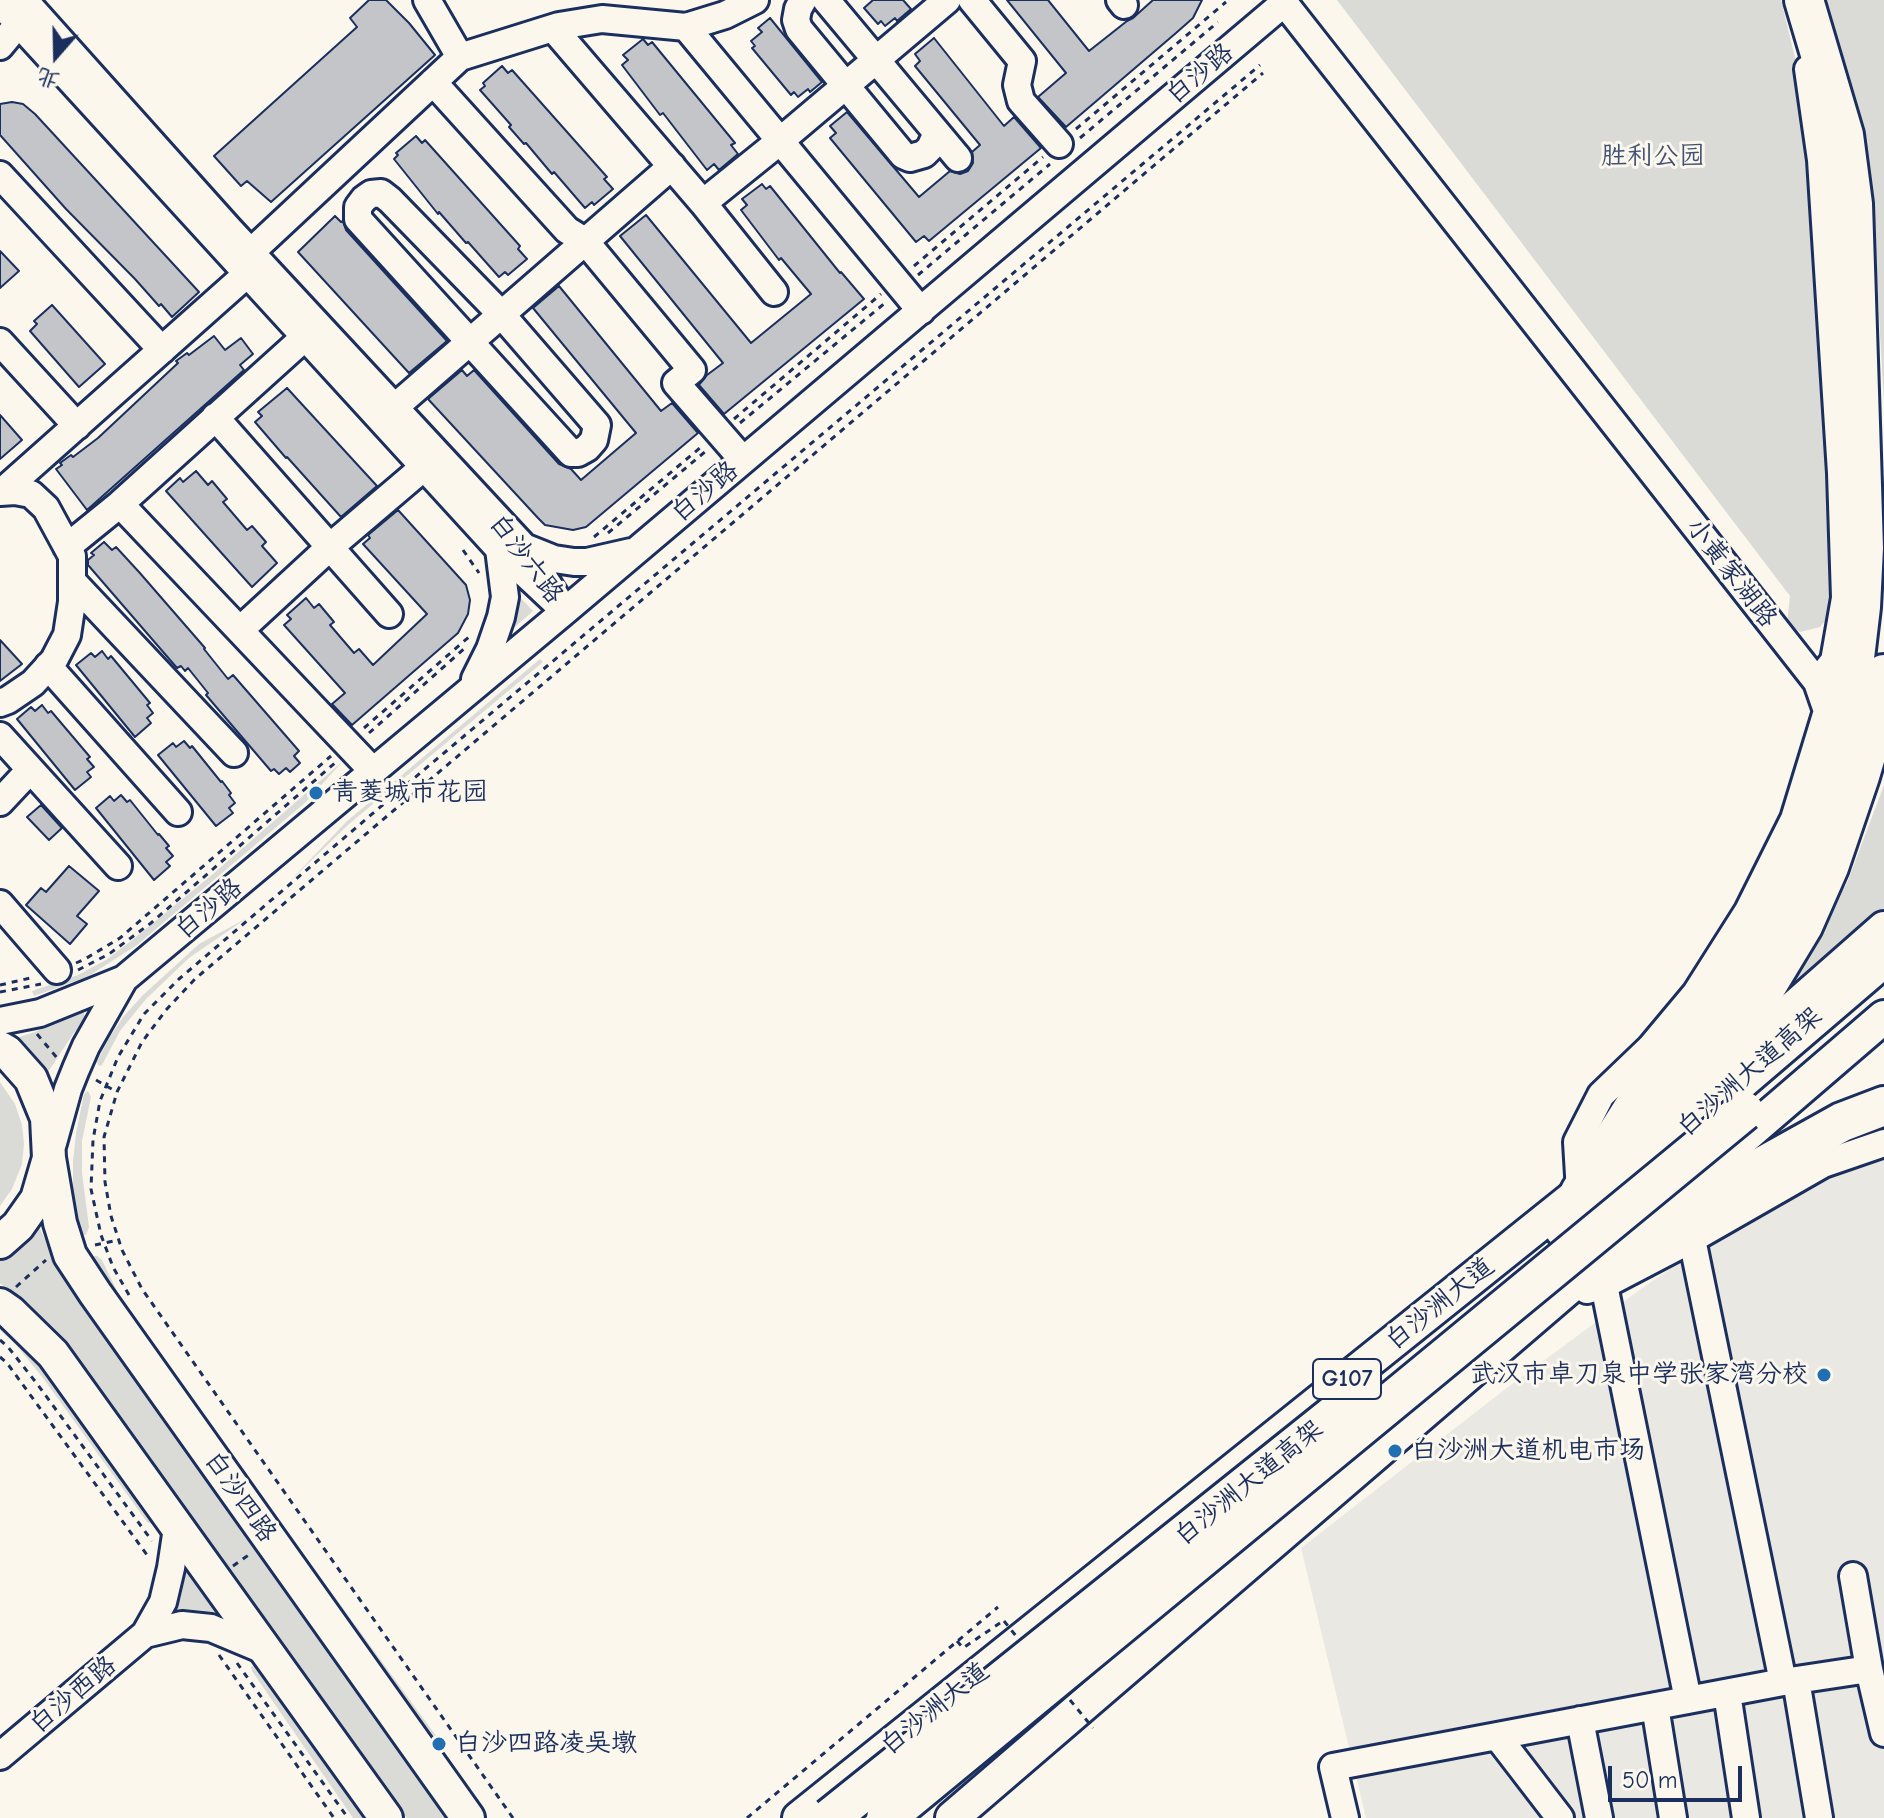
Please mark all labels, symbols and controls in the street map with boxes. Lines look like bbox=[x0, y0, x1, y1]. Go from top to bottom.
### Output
north arrow bbox=[16, 16, 96, 96]
street label: 白沙路 bbox=[1160, 37, 1240, 111]
text: 北 bbox=[33, 63, 63, 95]
park label: 胜利公园 bbox=[1601, 141, 1705, 173]
street label: 白沙路 bbox=[665, 455, 745, 529]
street label: 白沙六路 bbox=[482, 508, 570, 610]
street label: 小黄家湖路 bbox=[1679, 512, 1783, 634]
place label: 青菱城市花园 bbox=[332, 777, 488, 809]
marker: 青菱城市花园 bbox=[307, 784, 325, 802]
street label: 白沙路 bbox=[169, 872, 249, 946]
street label: 白沙洲大道高架 bbox=[1671, 1001, 1829, 1143]
street label: 白沙洲大道 bbox=[1380, 1251, 1500, 1357]
road number: G107 bbox=[1313, 1359, 1381, 1399]
place label: 武汉市卓刀泉中学张家湾分校 bbox=[1470, 1359, 1808, 1391]
marker: 武汉市卓刀泉中学张家湾分校 bbox=[1815, 1366, 1833, 1384]
street label: 白沙洲大道高架 bbox=[1168, 1414, 1330, 1552]
place label: 白沙洲大道机电市场 bbox=[1411, 1435, 1645, 1467]
marker: 白沙洲大道机电市场 bbox=[1386, 1442, 1404, 1460]
street label: 白沙四路 bbox=[197, 1445, 283, 1549]
street label: 白沙西路 bbox=[23, 1650, 123, 1740]
street label: 白沙洲大道 bbox=[875, 1656, 995, 1762]
place label: 白沙四路凌吴墩 bbox=[455, 1728, 637, 1760]
marker: 白沙四路凌吴墩 bbox=[430, 1735, 448, 1753]
scale bar bbox=[1612, 1750, 1746, 1800]
text: 50 m bbox=[1622, 1766, 1678, 1794]

